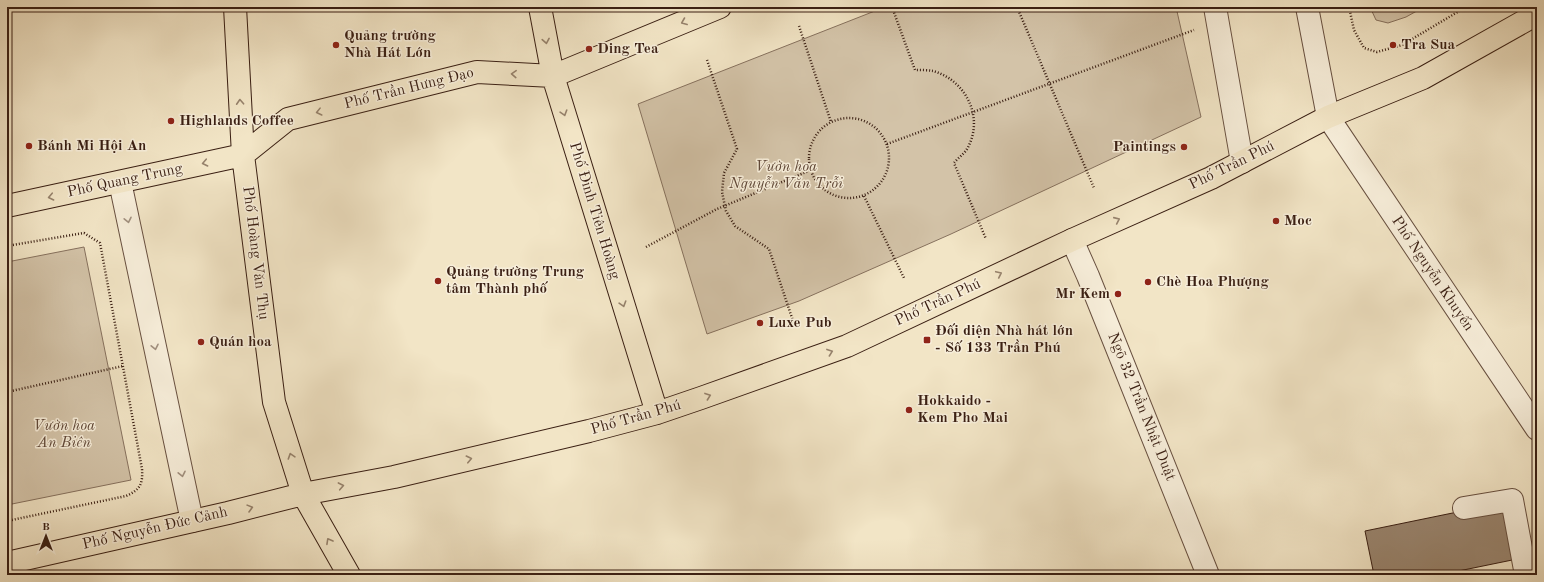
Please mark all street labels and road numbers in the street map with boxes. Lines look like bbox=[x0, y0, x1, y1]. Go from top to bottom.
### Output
street label: Phố Trần Hưng Đạo bbox=[342, 64, 475, 112]
street label: Phố Trần Phú bbox=[1186, 137, 1277, 193]
street label: Phố Đinh Tiên Hoàng bbox=[566, 140, 623, 282]
street label: Phố Quang Trung bbox=[66, 160, 184, 201]
street label: Phố Hoàng Văn Thụ bbox=[239, 185, 272, 321]
street label: Phố Nguyễn Khuyến bbox=[1388, 213, 1477, 334]
street label: Phố Trần Phú bbox=[892, 275, 983, 329]
street label: Ngõ 32 Trần Nhật Duật bbox=[1104, 330, 1179, 483]
street label: Phố Trần Phú bbox=[589, 396, 683, 438]
street label: Phố Nguyễn Đức Cảnh bbox=[81, 504, 229, 553]

